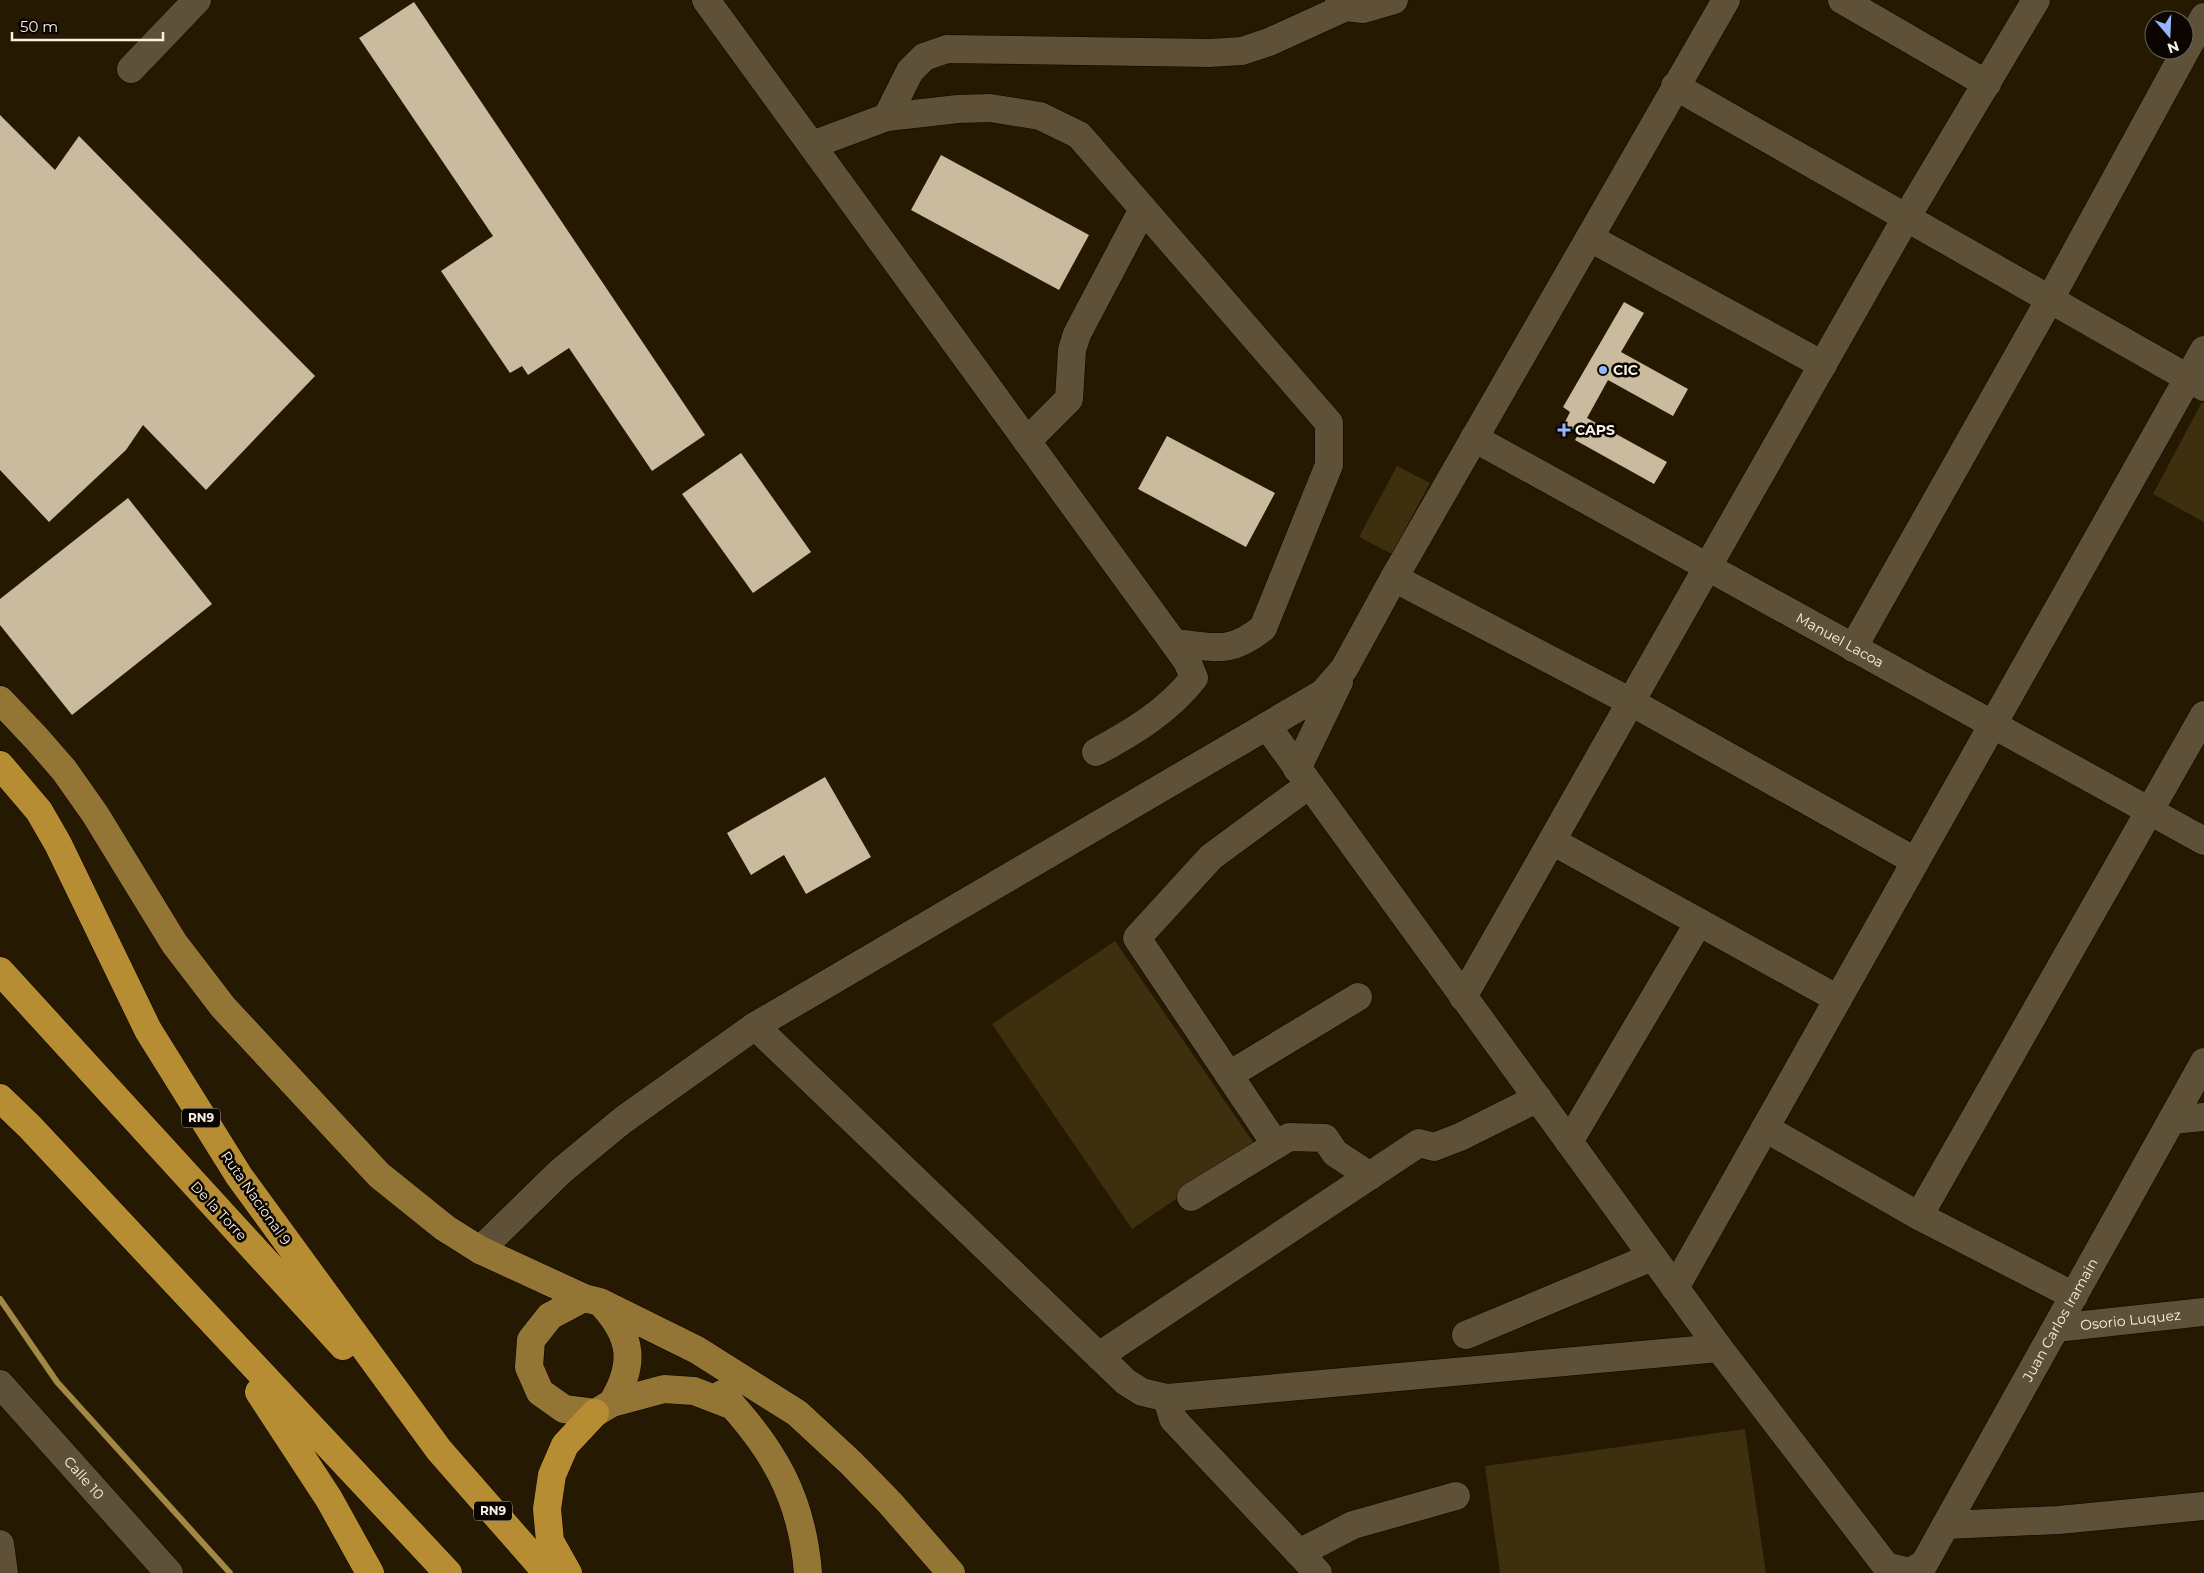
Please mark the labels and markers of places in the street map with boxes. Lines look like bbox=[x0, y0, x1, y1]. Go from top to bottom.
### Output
place label: CIC bbox=[1613, 361, 1638, 379]
marker: CIC bbox=[1597, 364, 1609, 376]
place label: CAPS bbox=[1575, 421, 1615, 439]
marker: CAPS bbox=[1557, 423, 1571, 437]

